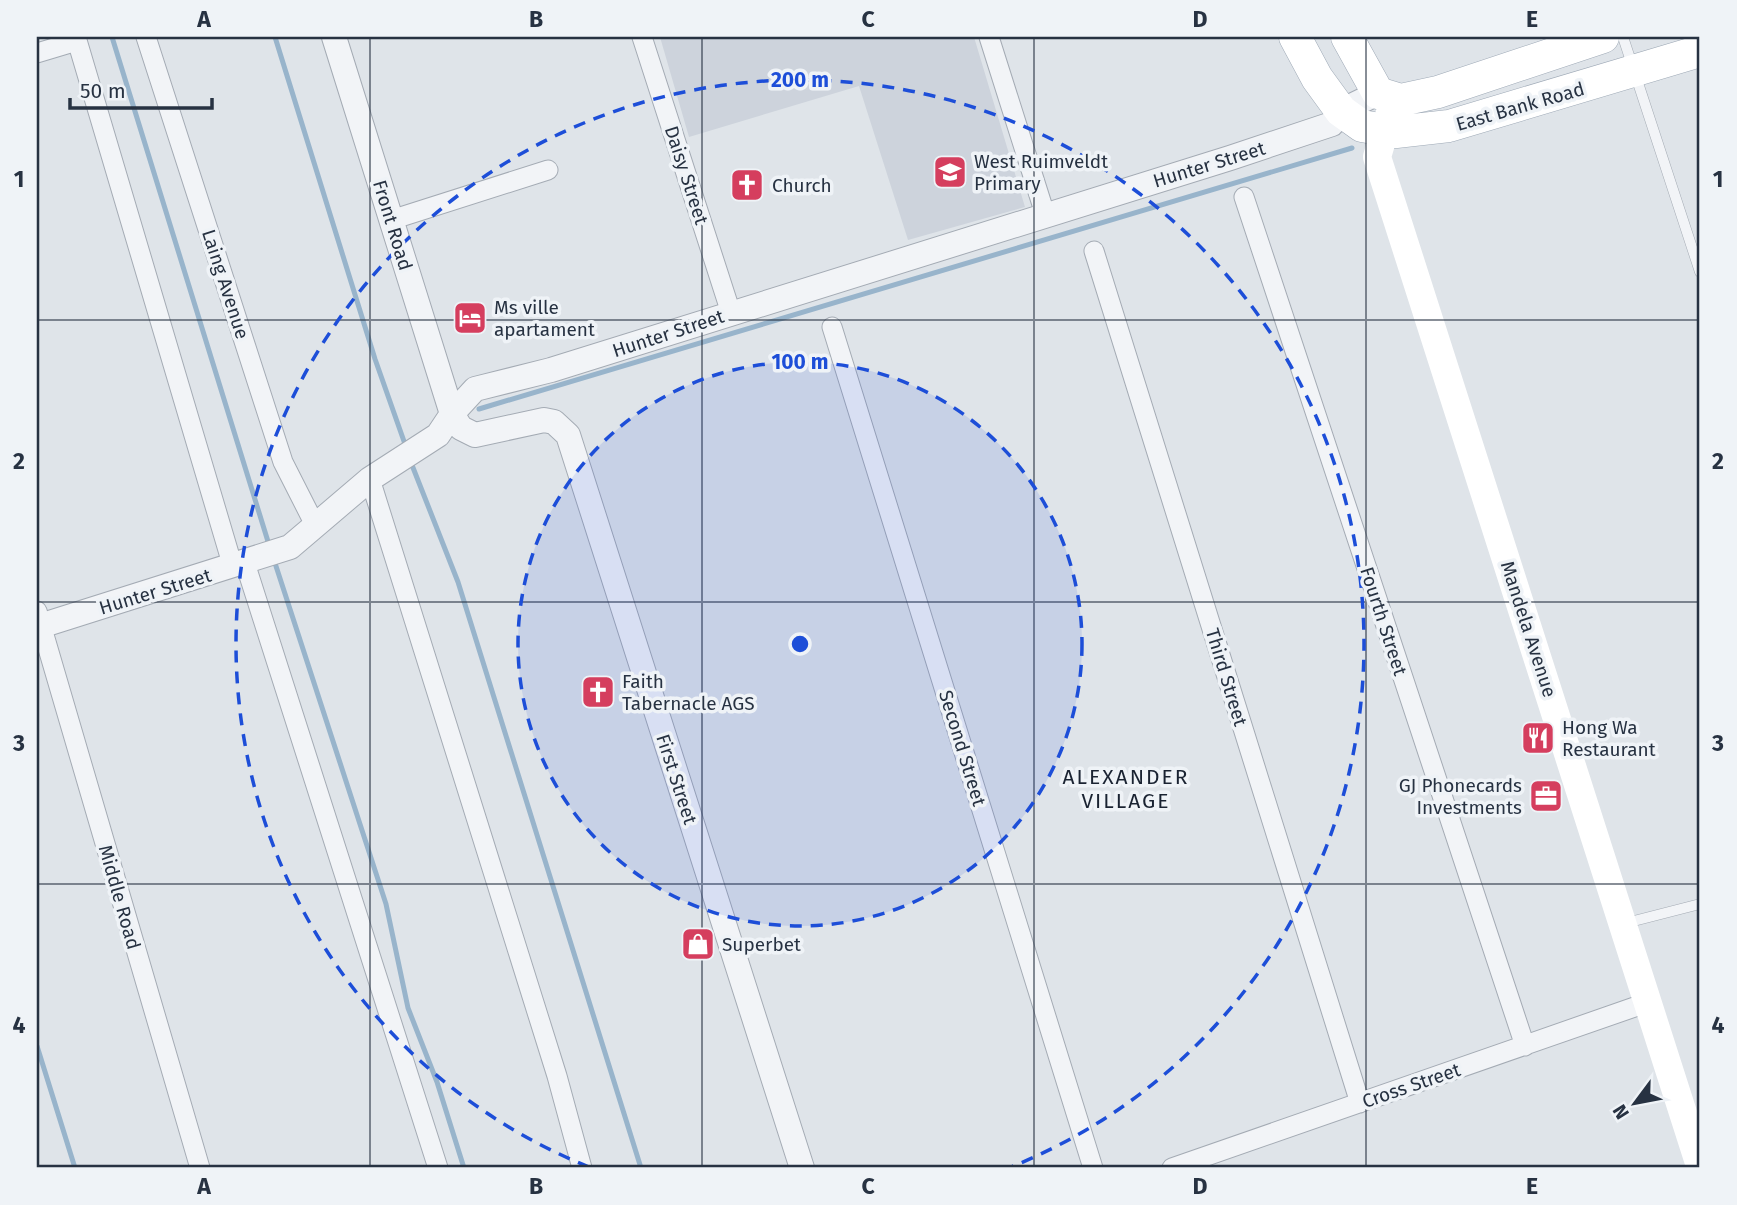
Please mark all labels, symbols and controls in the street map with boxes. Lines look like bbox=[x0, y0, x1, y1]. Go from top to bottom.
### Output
text: A bbox=[196, 5, 211, 33]
text: B bbox=[529, 5, 543, 33]
text: C bbox=[861, 5, 875, 33]
text: D bbox=[1193, 5, 1208, 33]
text: E bbox=[1526, 5, 1538, 33]
scale bar bbox=[70, 66, 212, 110]
text: 200 m bbox=[771, 67, 829, 93]
street label: East Bank Road bbox=[1453, 77, 1587, 136]
text: 50 m bbox=[80, 78, 126, 104]
street label: Daisy Street bbox=[660, 123, 713, 227]
street label: Hunter Street bbox=[1150, 136, 1268, 192]
place label: West Ruimveldt Primary bbox=[974, 150, 1108, 195]
school or university icon: West Ruimveldt Primary bbox=[931, 153, 969, 191]
text: 1 bbox=[14, 165, 24, 193]
text: 1 bbox=[1713, 165, 1723, 193]
church icon: Church bbox=[728, 166, 766, 204]
place label: Church bbox=[772, 174, 832, 197]
street label: Front Road bbox=[368, 177, 417, 273]
street label: Laing Avenue bbox=[197, 226, 254, 342]
place label: Ms ville apartament bbox=[494, 296, 595, 341]
hotel icon: Ms ville apartament bbox=[451, 299, 489, 337]
street label: Hunter Street bbox=[609, 305, 727, 362]
text: 100 m bbox=[771, 349, 829, 375]
text: 2 bbox=[13, 447, 25, 475]
text: 2 bbox=[1712, 447, 1724, 475]
street label: Mandela Avenue bbox=[1496, 558, 1561, 700]
street label: Hunter Street bbox=[96, 563, 214, 619]
street label: Fourth Street bbox=[1355, 564, 1412, 678]
street label: Third Street bbox=[1201, 625, 1252, 729]
centre of rings bbox=[788, 632, 812, 656]
place label: Faith Tabernacle AGS bbox=[622, 670, 755, 715]
church icon: Faith Tabernacle AGS bbox=[579, 673, 617, 711]
street label: Second Street bbox=[934, 688, 991, 809]
place label: Hong Wa Restaurant bbox=[1562, 716, 1656, 761]
restaurant icon: Hong Wa Restaurant bbox=[1519, 719, 1557, 757]
text: 3 bbox=[12, 729, 25, 757]
text: 3 bbox=[1711, 729, 1724, 757]
street label: First Street bbox=[651, 731, 702, 827]
district label: ALEXANDER VILLAGE bbox=[1063, 764, 1189, 814]
place label: GJ Phonecards Investments bbox=[1399, 774, 1522, 819]
office icon: GJ Phonecards Investments bbox=[1527, 777, 1565, 815]
street label: Middle Road bbox=[94, 842, 145, 952]
shop icon: Superbet bbox=[679, 925, 717, 963]
place label: Superbet bbox=[722, 933, 801, 956]
text: 4 bbox=[13, 1011, 26, 1039]
text: 4 bbox=[1712, 1011, 1725, 1039]
street label: Cross Street bbox=[1359, 1058, 1463, 1113]
north arrow bbox=[1600, 1068, 1670, 1138]
text: N bbox=[1608, 1100, 1634, 1123]
text: A bbox=[196, 1172, 211, 1200]
text: B bbox=[529, 1172, 543, 1200]
text: C bbox=[861, 1172, 875, 1200]
text: D bbox=[1193, 1172, 1208, 1200]
text: E bbox=[1526, 1172, 1538, 1200]

